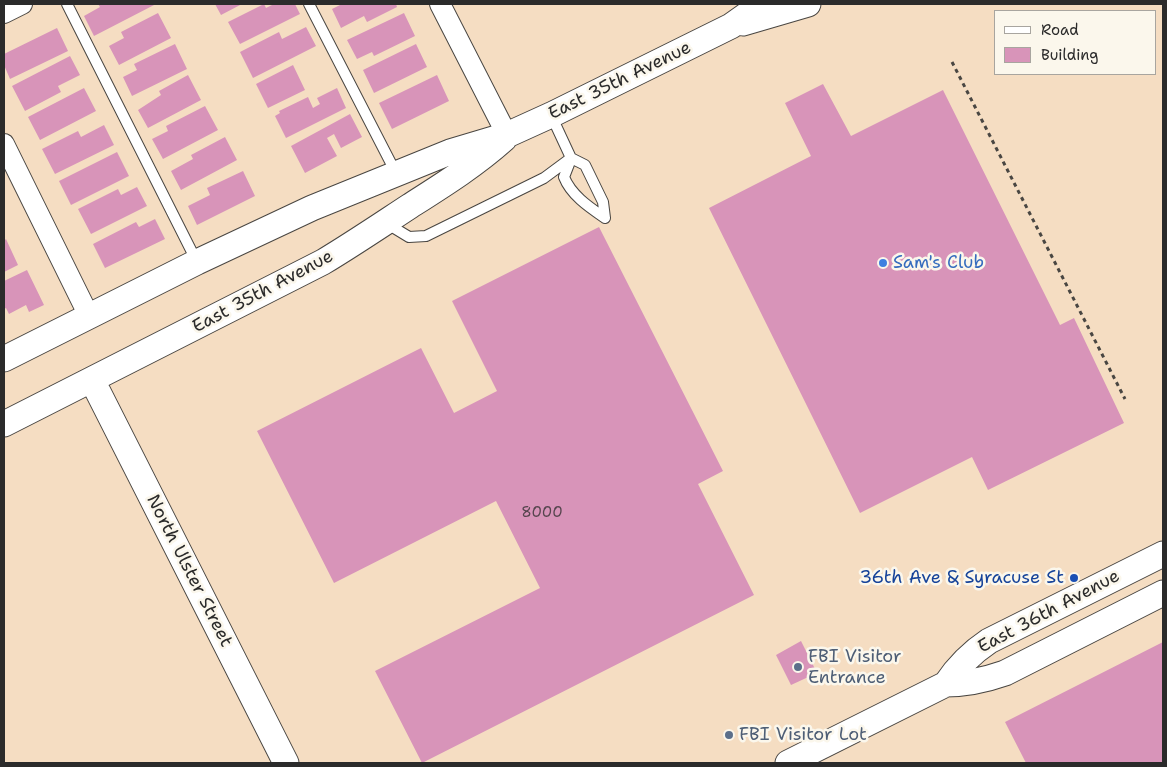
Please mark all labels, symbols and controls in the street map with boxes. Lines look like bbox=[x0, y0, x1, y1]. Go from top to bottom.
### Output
legend bbox=[994, 10, 1157, 75]
text: Road bbox=[1041, 20, 1079, 40]
street label: East 35th Avenue bbox=[545, 37, 695, 125]
text: Building bbox=[1041, 45, 1098, 65]
street label: East 35th Avenue bbox=[189, 246, 337, 338]
place label: Sam's Club bbox=[893, 252, 984, 274]
marker: Sam's Club bbox=[877, 257, 889, 269]
street label: North Ulster Street bbox=[141, 491, 237, 651]
house number: 8000 bbox=[521, 504, 563, 522]
street label: East 36th Avenue bbox=[974, 566, 1124, 658]
place label: 36th Ave & Syracuse St bbox=[859, 567, 1064, 589]
marker: 36th Ave & Syracuse St bbox=[1068, 572, 1080, 584]
place label: FBI Visitor Entrance bbox=[808, 646, 902, 689]
marker: FBI Visitor Entrance bbox=[792, 661, 804, 673]
place label: FBI Visitor Lot bbox=[739, 724, 867, 746]
marker: FBI Visitor Lot bbox=[723, 729, 735, 741]

